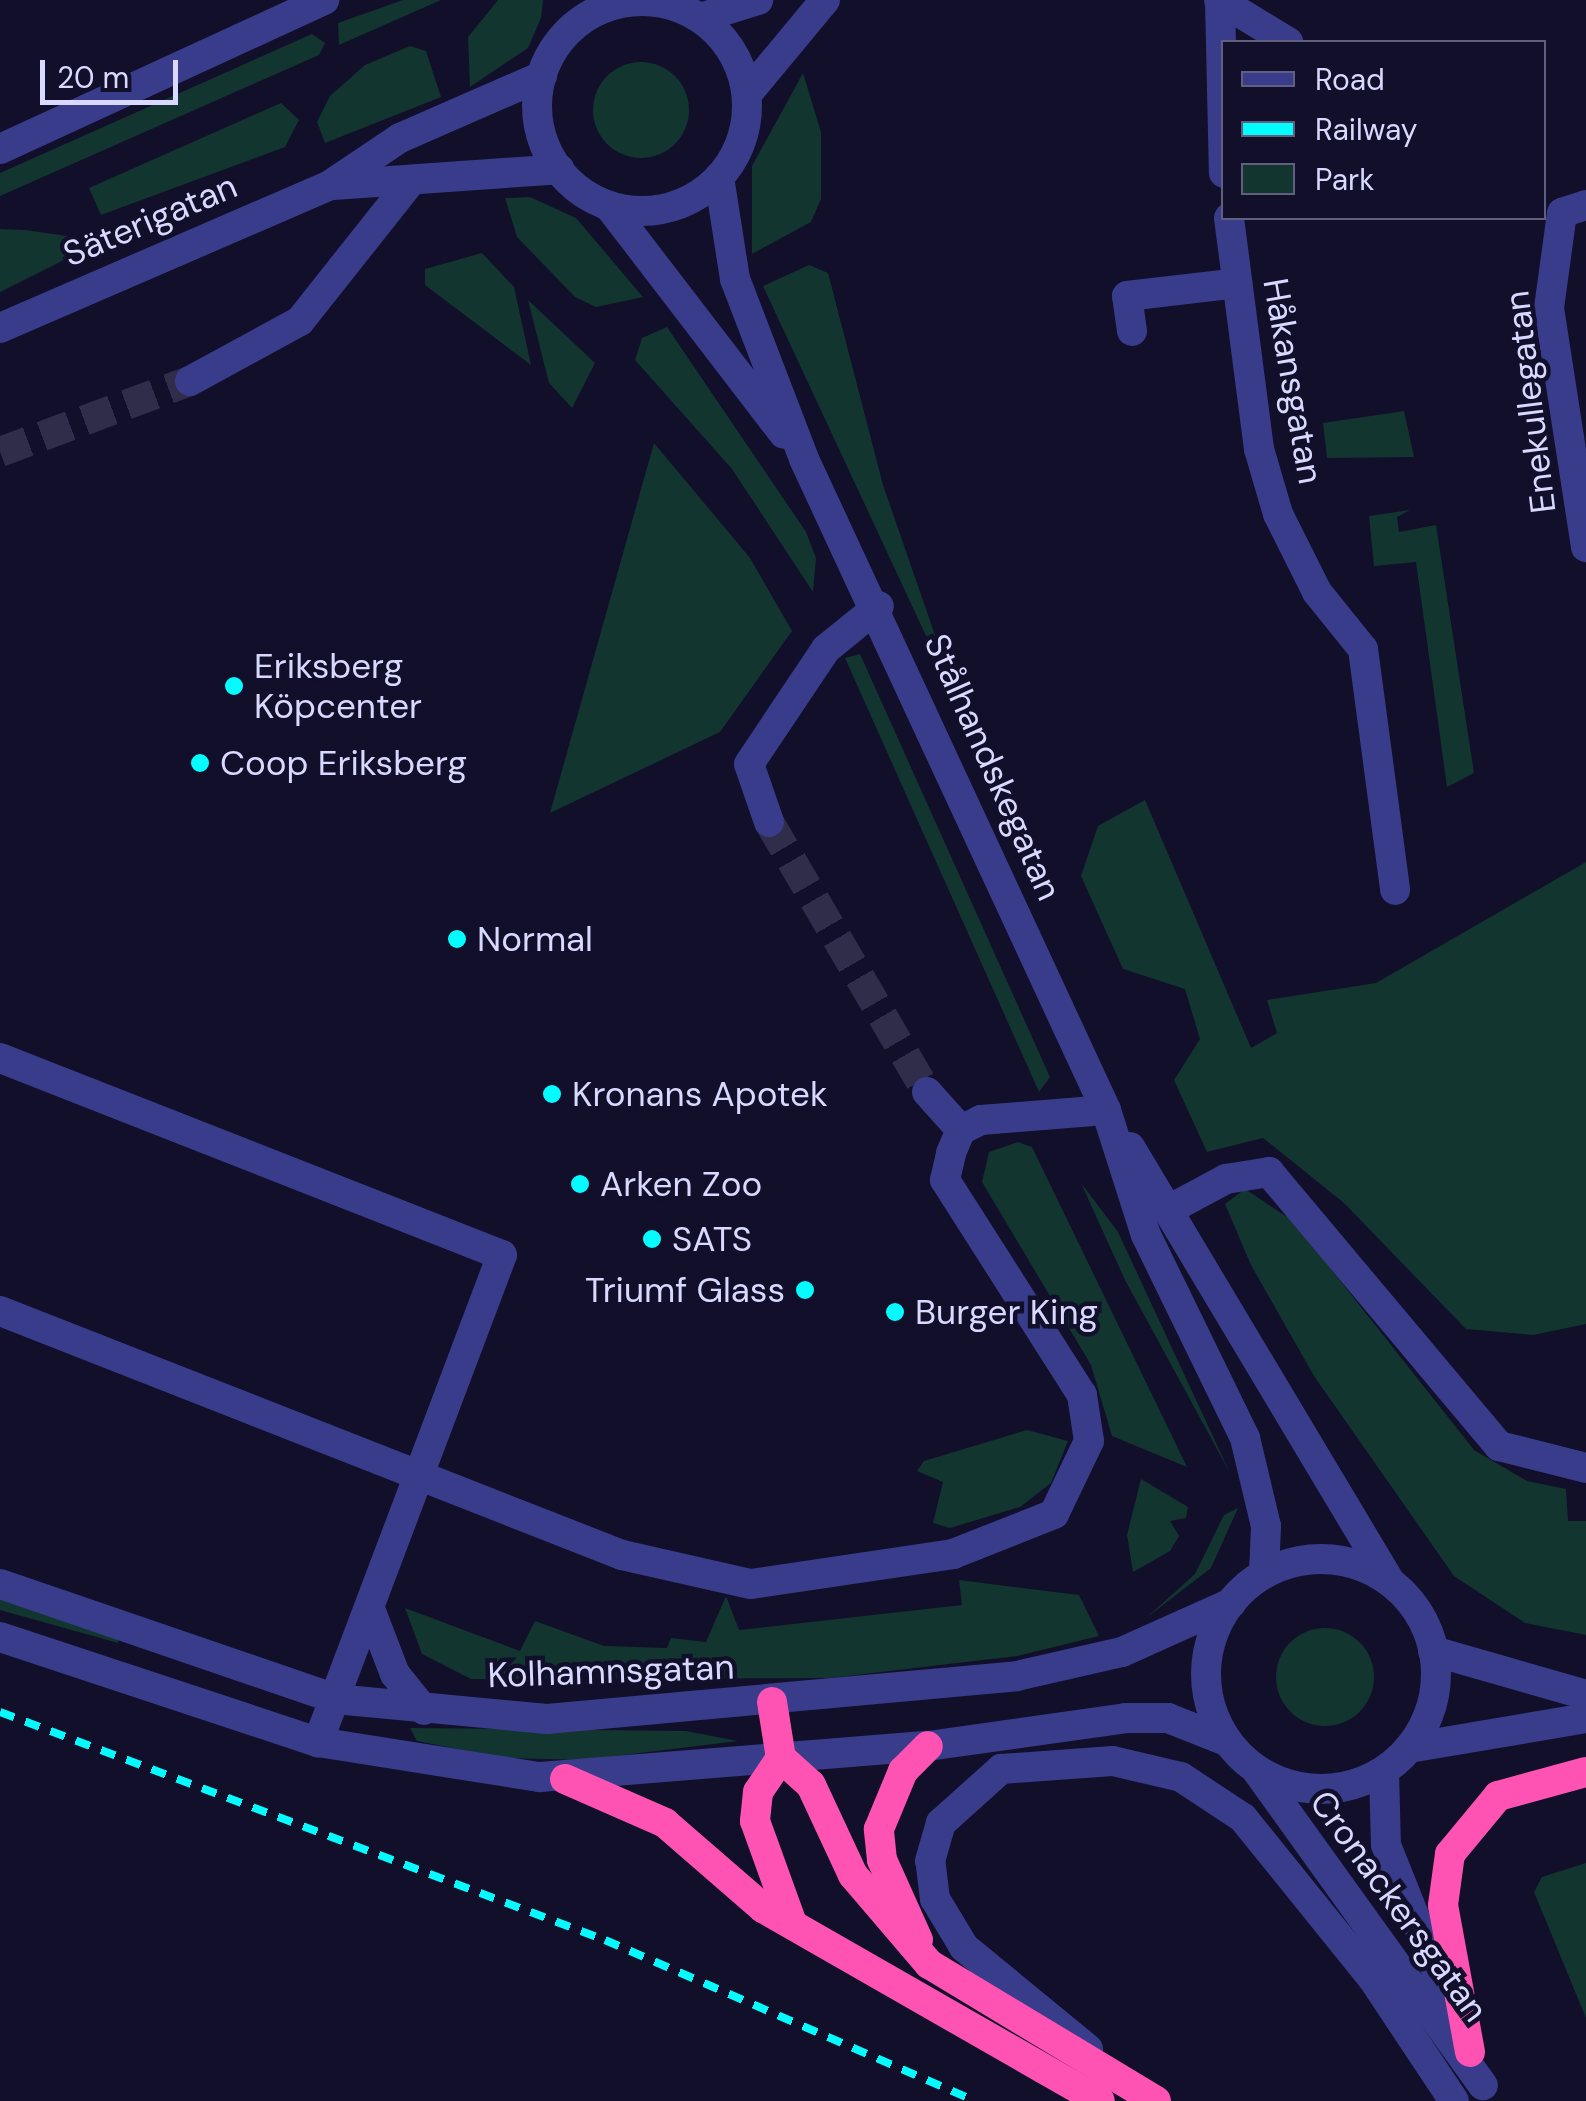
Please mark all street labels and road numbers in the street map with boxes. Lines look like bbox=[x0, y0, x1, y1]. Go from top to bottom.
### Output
street label: Säterigatan bbox=[57, 165, 243, 275]
street label: Håkansgatan bbox=[1254, 275, 1332, 487]
street label: Enekullegatan bbox=[1496, 288, 1564, 516]
street label: Stålhandskegatan bbox=[916, 627, 1070, 907]
street label: Kolhamnsgatan bbox=[487, 1646, 735, 1696]
street label: Cronackersgatan bbox=[1301, 1782, 1497, 2030]

